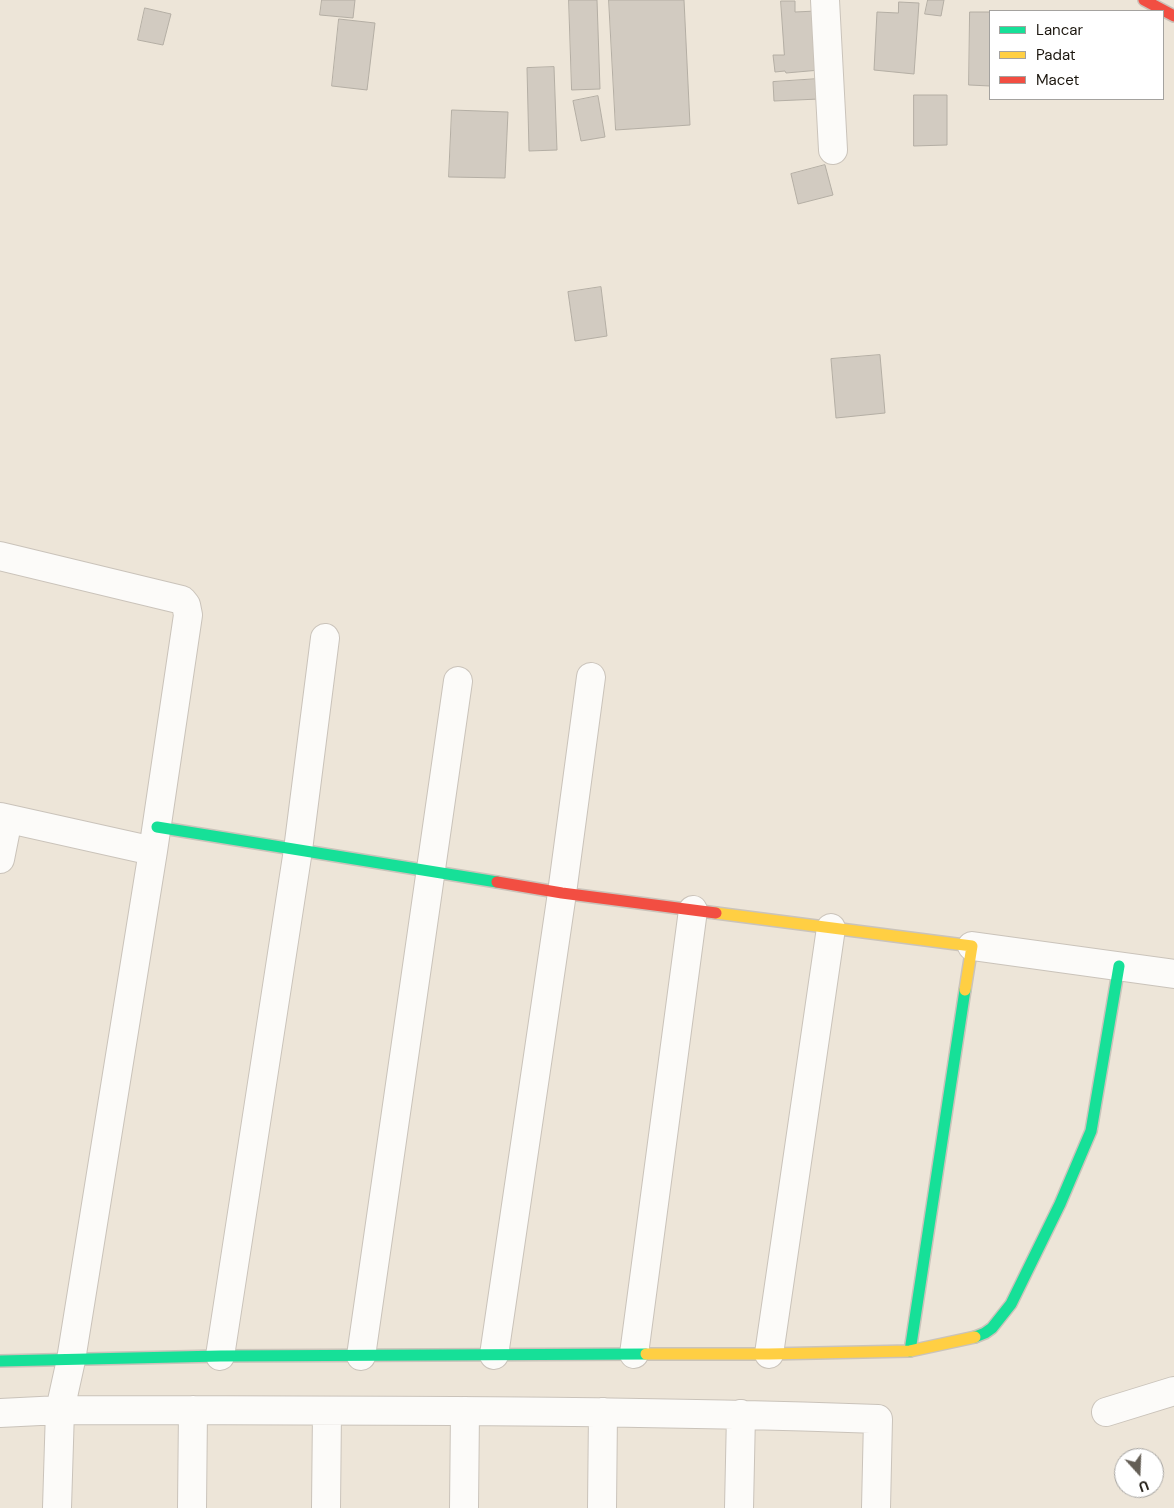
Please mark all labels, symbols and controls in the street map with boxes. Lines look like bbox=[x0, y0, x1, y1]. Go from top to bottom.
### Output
legend bbox=[989, 10, 1164, 100]
text: Lancar bbox=[1036, 20, 1083, 40]
text: Padat bbox=[1036, 45, 1076, 65]
text: Macet bbox=[1036, 70, 1080, 90]
north arrow bbox=[1114, 1448, 1164, 1498]
text: U bbox=[1136, 1476, 1151, 1496]

